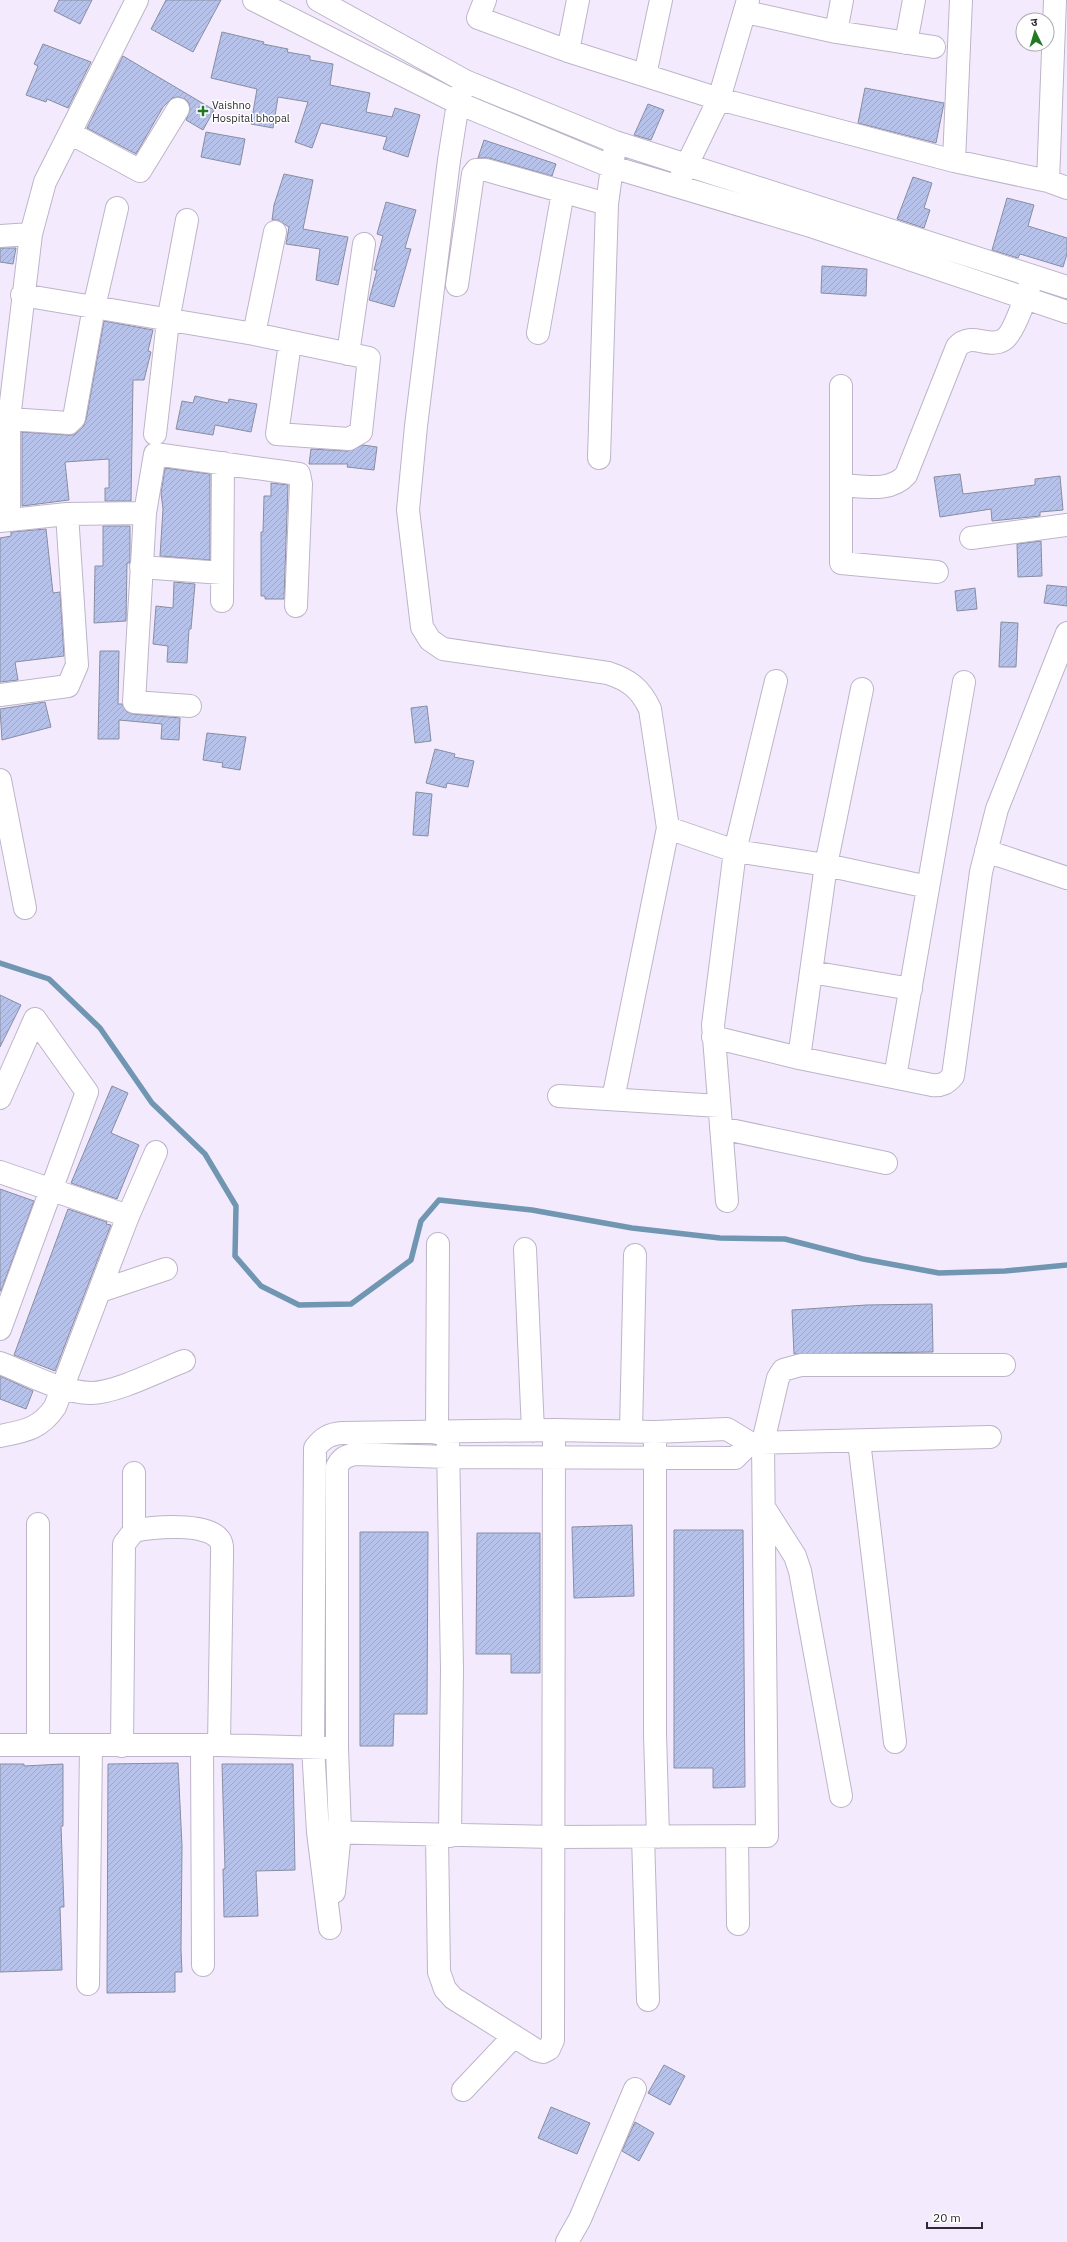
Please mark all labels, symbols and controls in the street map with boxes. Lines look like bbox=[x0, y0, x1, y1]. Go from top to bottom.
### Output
north arrow bbox=[1015, 12, 1055, 52]
text: उ bbox=[1030, 15, 1039, 29]
place label: Vaishno Hospital bhopal bbox=[212, 98, 290, 125]
marker: Vaishno Hospital bhopal bbox=[197, 105, 209, 117]
scale bar bbox=[927, 2204, 982, 2230]
text: 20 m bbox=[933, 2210, 961, 2225]

